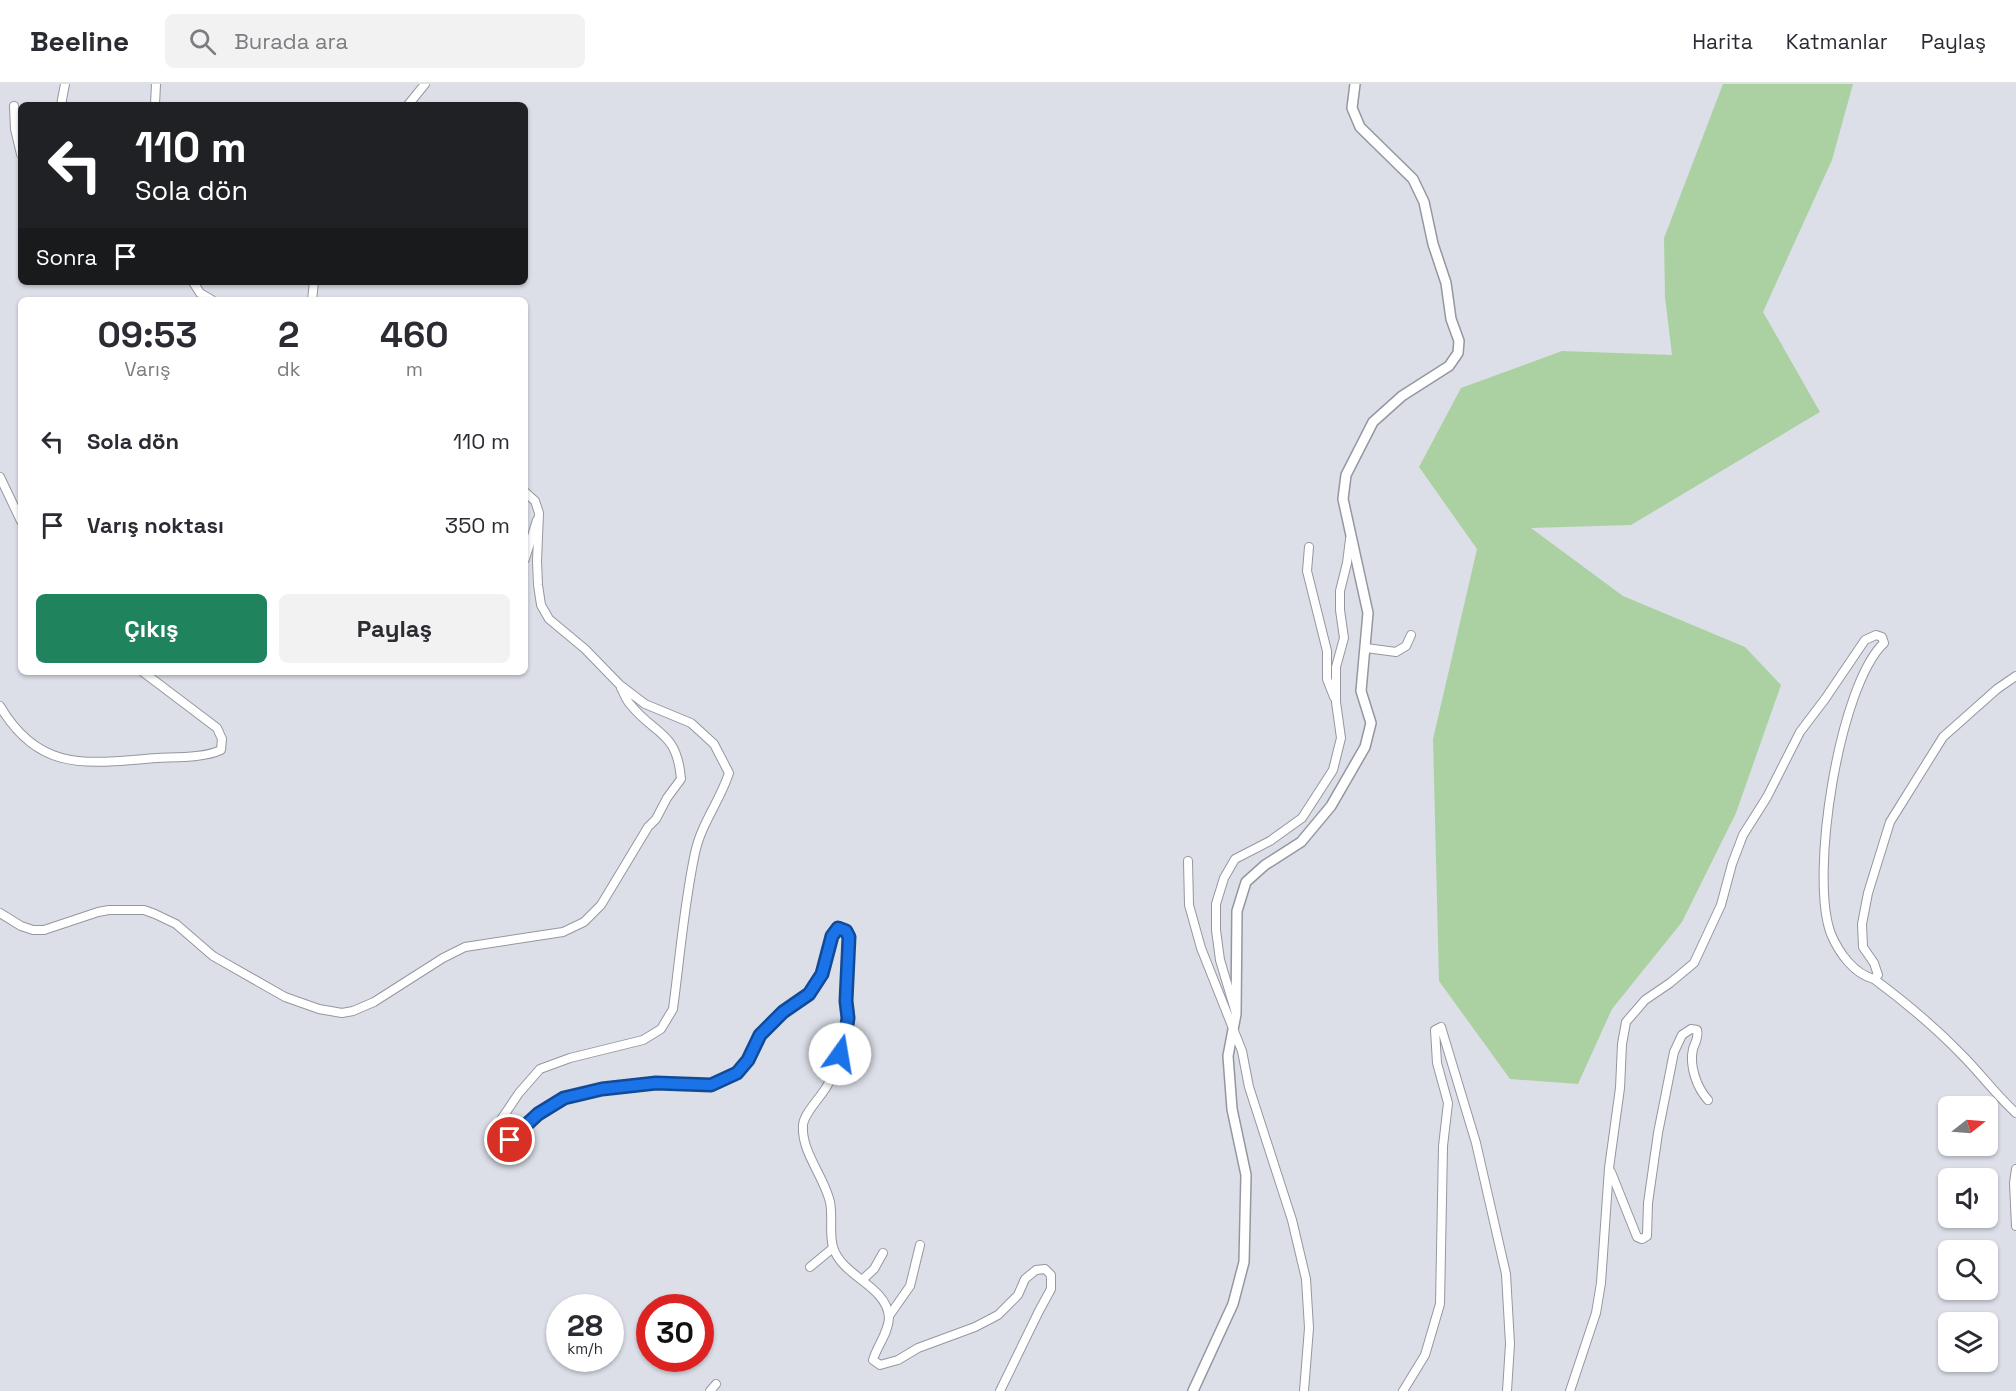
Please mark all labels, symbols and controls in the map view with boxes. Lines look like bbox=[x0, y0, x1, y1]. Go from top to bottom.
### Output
search box bbox=[165, 14, 585, 68]
text: Beeline bbox=[30, 23, 129, 59]
icon: search bbox=[186, 25, 219, 58]
text: Burada ara bbox=[234, 27, 348, 55]
text: Harita bbox=[1692, 28, 1753, 55]
text: Katmanlar bbox=[1786, 28, 1888, 55]
text: Paylaş bbox=[1921, 28, 1986, 55]
text: 110 m bbox=[135, 121, 247, 174]
icon: left bbox=[36, 126, 114, 204]
text: Sola dön bbox=[135, 173, 248, 208]
icon: arrive bbox=[109, 240, 142, 273]
text: Sonra bbox=[36, 243, 97, 271]
text: 09:53 bbox=[98, 312, 197, 358]
text: 2 bbox=[278, 312, 299, 358]
text: 460 bbox=[380, 312, 448, 358]
text: Varış bbox=[124, 356, 170, 382]
text: dk bbox=[277, 356, 300, 382]
text: m bbox=[406, 356, 423, 382]
icon: left bbox=[36, 425, 69, 458]
text: Sola dön bbox=[87, 427, 179, 455]
text: 110 m bbox=[453, 427, 510, 455]
icon: arrive bbox=[36, 509, 69, 542]
text: Varış noktası bbox=[87, 511, 224, 539]
text: 350 m bbox=[445, 511, 510, 539]
button: Çıkış bbox=[36, 594, 267, 663]
button: Paylaş bbox=[279, 594, 510, 663]
position arrow bbox=[808, 1022, 872, 1086]
north arrow bbox=[1938, 1096, 1998, 1156]
map controls bbox=[1938, 1096, 1998, 1372]
pin bbox=[484, 1114, 535, 1165]
icon: arrive bbox=[493, 1123, 526, 1156]
button: sound bbox=[1938, 1168, 1998, 1228]
button: search bbox=[1938, 1240, 1998, 1300]
speed limit sign: 30 bbox=[636, 1294, 714, 1372]
text: 28 bbox=[567, 1306, 603, 1345]
button: layers bbox=[1938, 1312, 1998, 1372]
text: km/h bbox=[567, 1339, 603, 1358]

